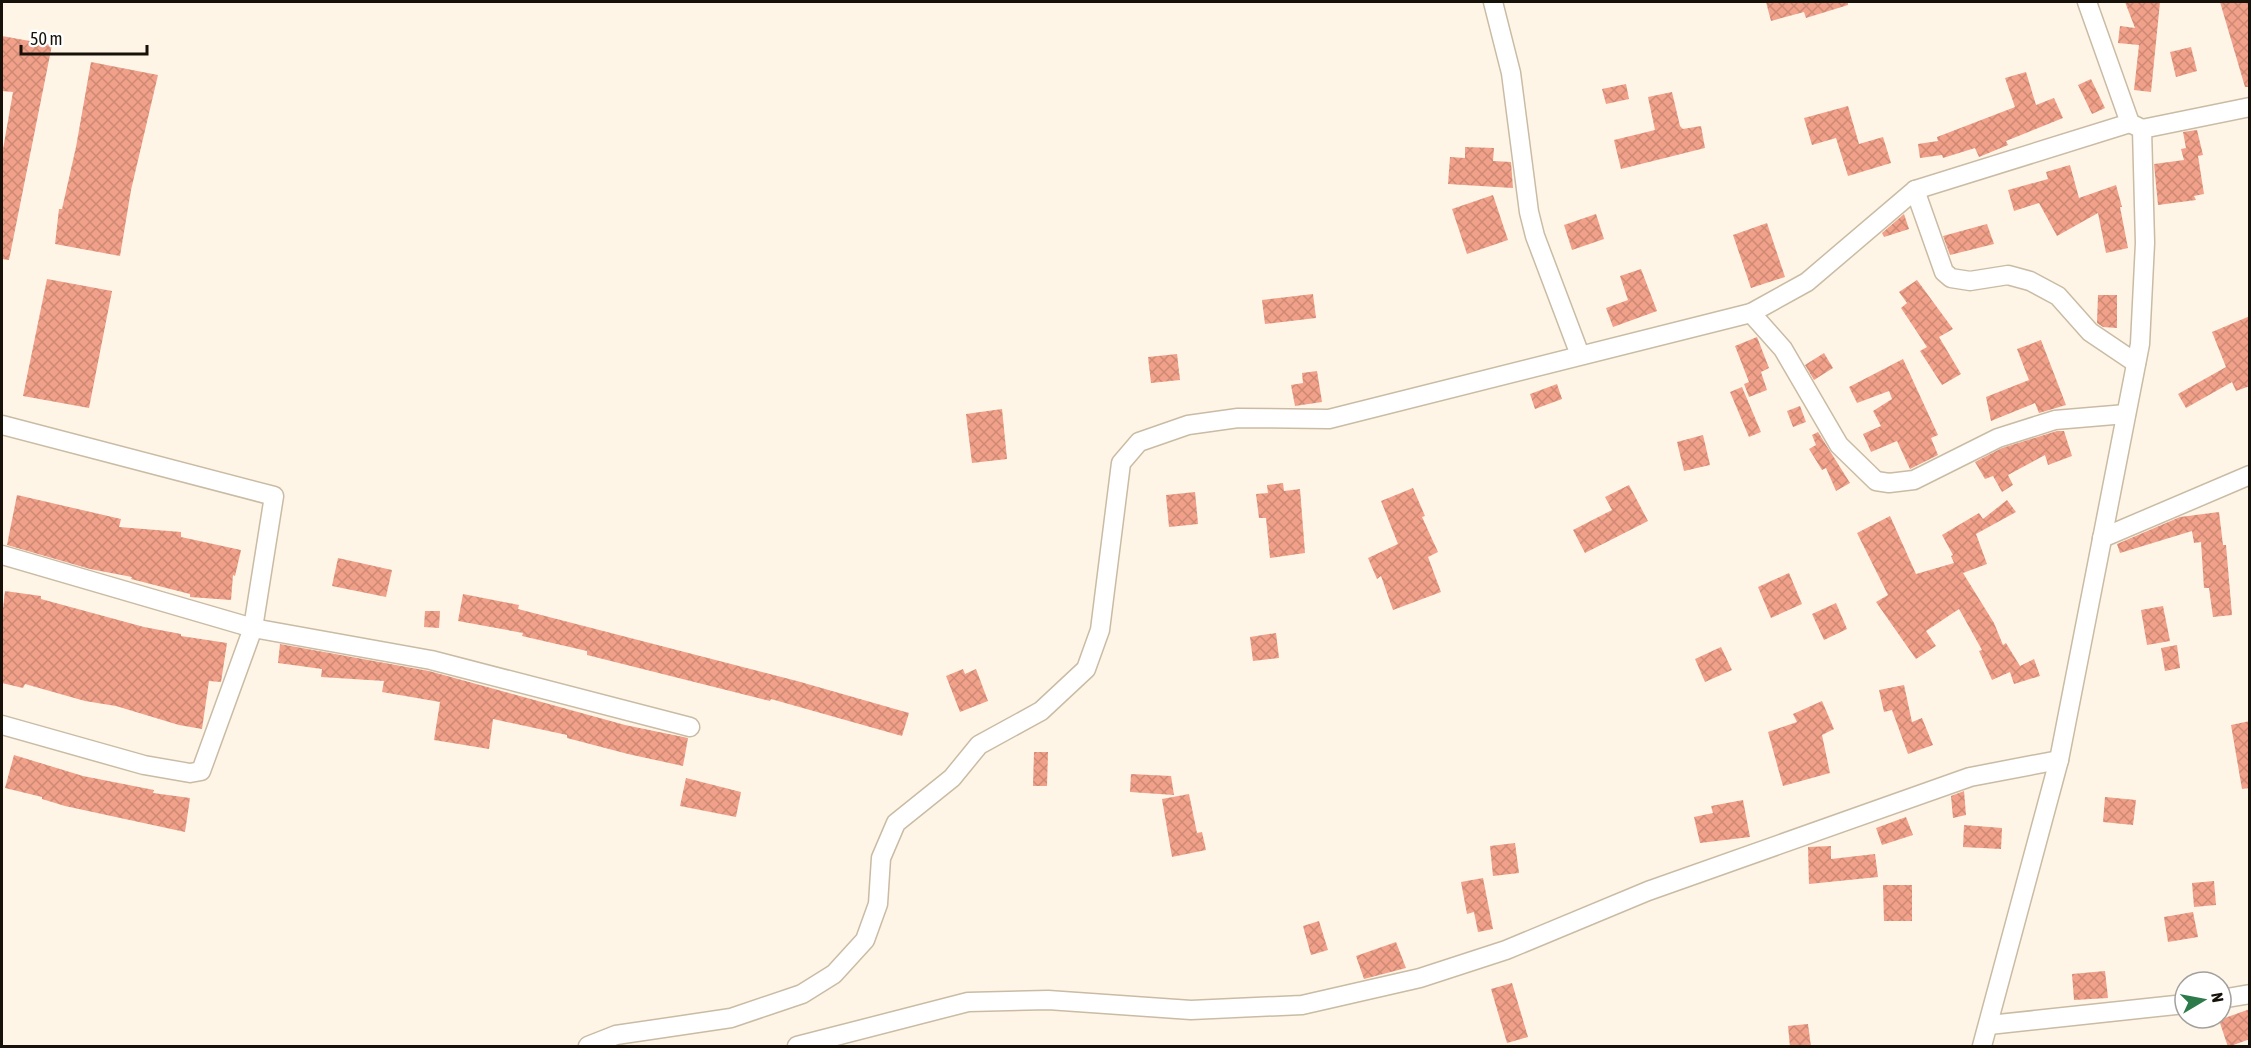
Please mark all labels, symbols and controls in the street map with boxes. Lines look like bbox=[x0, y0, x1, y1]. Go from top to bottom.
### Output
scale bar bbox=[21, 18, 147, 56]
text: 50 m bbox=[30, 28, 62, 49]
north arrow bbox=[2173, 970, 2233, 1030]
text: N bbox=[2208, 991, 2227, 1004]

